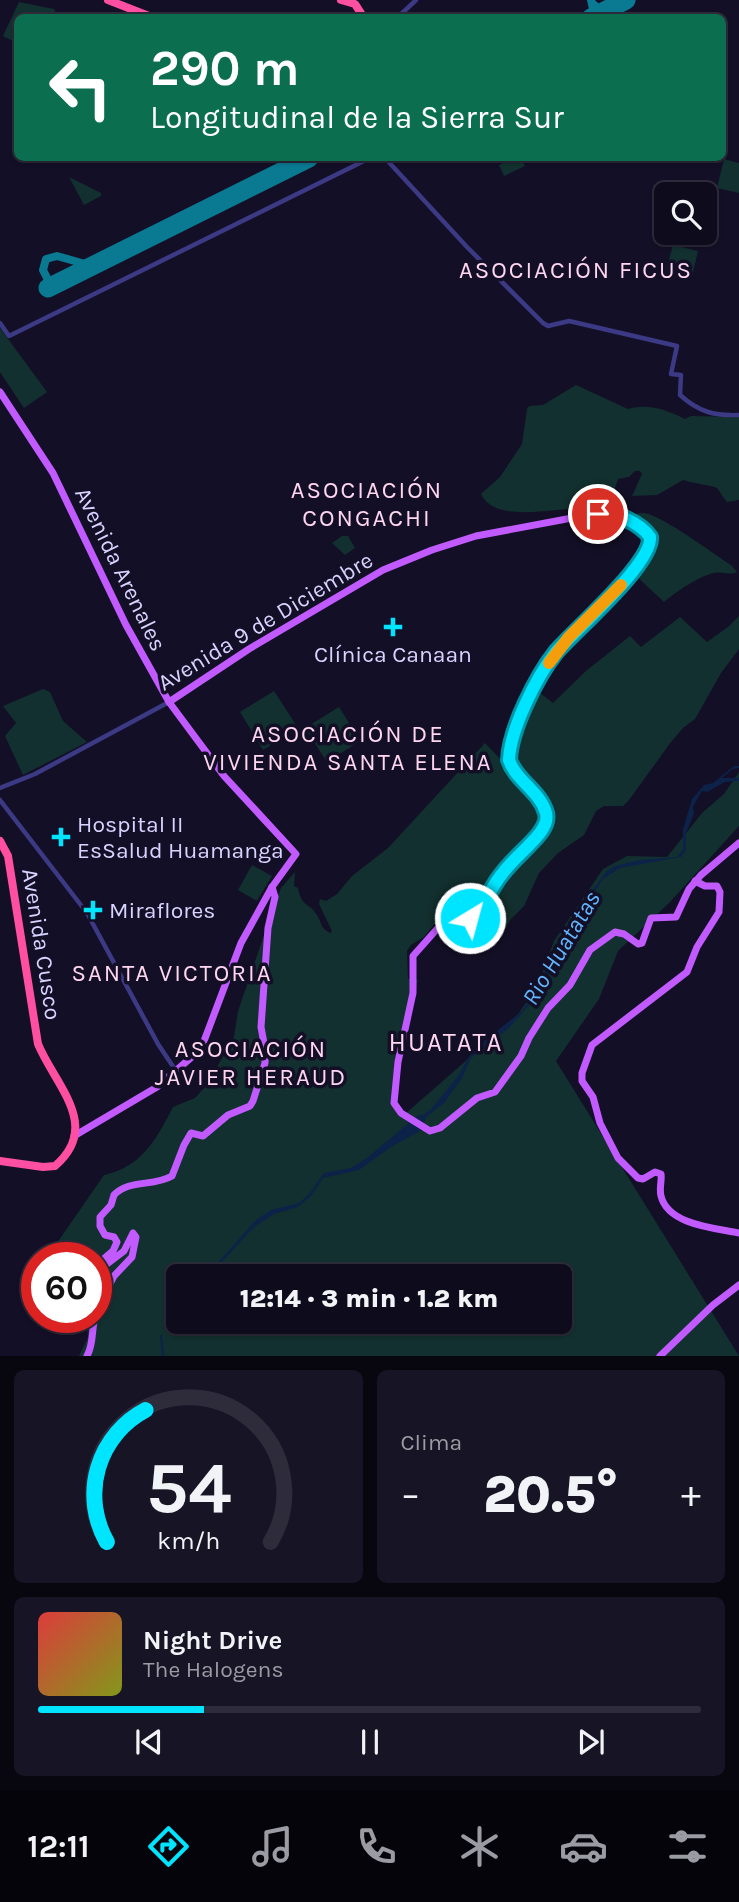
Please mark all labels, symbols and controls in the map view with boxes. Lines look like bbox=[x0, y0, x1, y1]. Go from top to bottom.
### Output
text: 290 m bbox=[150, 40, 299, 97]
icon: left bbox=[35, 42, 126, 133]
text: Longitudinal de la Sierra Sur bbox=[150, 99, 564, 136]
map controls bbox=[654, 182, 717, 245]
button: search bbox=[654, 182, 717, 245]
district label: ASOCIACIÓN FICUS bbox=[459, 256, 693, 284]
district label: ASOCIACIÓN CONGACHI bbox=[291, 476, 443, 532]
street label: Avenida Arenales bbox=[69, 483, 172, 655]
pin bbox=[568, 484, 628, 544]
icon: arrive bbox=[579, 495, 617, 533]
street label: Avenida 9 de Diciembre bbox=[153, 546, 378, 696]
marker: Clínica Canaan bbox=[383, 617, 403, 637]
place label: Clínica Canaan bbox=[314, 641, 472, 668]
district label: ASOCIACIÓN DE VIVIENDA SANTA ELENA bbox=[203, 720, 493, 776]
place label: Hospital II EsSalud Huamanga bbox=[77, 811, 284, 864]
marker: Hospital II EsSalud Huamanga bbox=[51, 827, 71, 847]
street label: Avenida Cusco bbox=[16, 866, 67, 1022]
position arrow bbox=[433, 881, 507, 955]
water label: Rio Huatatas bbox=[516, 886, 606, 1010]
place label: Miraflores bbox=[109, 897, 215, 924]
marker: Miraflores bbox=[83, 900, 103, 920]
district label: SANTA VICTORIA bbox=[72, 959, 272, 987]
district label: HUATATA bbox=[389, 1027, 503, 1058]
district label: ASOCIACIÓN JAVIER HERAUD bbox=[155, 1035, 347, 1091]
speed limit sign: 60 bbox=[21, 1242, 112, 1333]
text: 12:14 · 3 min · 1.2 km bbox=[240, 1283, 498, 1314]
text: Clima bbox=[401, 1429, 462, 1456]
text: 54 bbox=[145, 1446, 231, 1531]
text: 20.5° bbox=[483, 1464, 618, 1525]
text: − bbox=[401, 1472, 420, 1517]
text: + bbox=[681, 1472, 701, 1517]
text: km/h bbox=[157, 1526, 220, 1555]
text: Night Drive bbox=[143, 1625, 282, 1656]
text: The Halogens bbox=[143, 1656, 283, 1683]
icon: previous bbox=[130, 1723, 168, 1761]
icon: pause bbox=[351, 1723, 389, 1761]
icon: next bbox=[572, 1723, 610, 1761]
icon: directions bbox=[144, 1822, 193, 1871]
icon: music bbox=[248, 1822, 297, 1871]
icon: phone bbox=[352, 1822, 401, 1871]
icon: climate bbox=[455, 1822, 504, 1871]
icon: car bbox=[559, 1822, 608, 1871]
icon: filters bbox=[663, 1822, 712, 1871]
text: 12:11 bbox=[27, 1828, 90, 1865]

